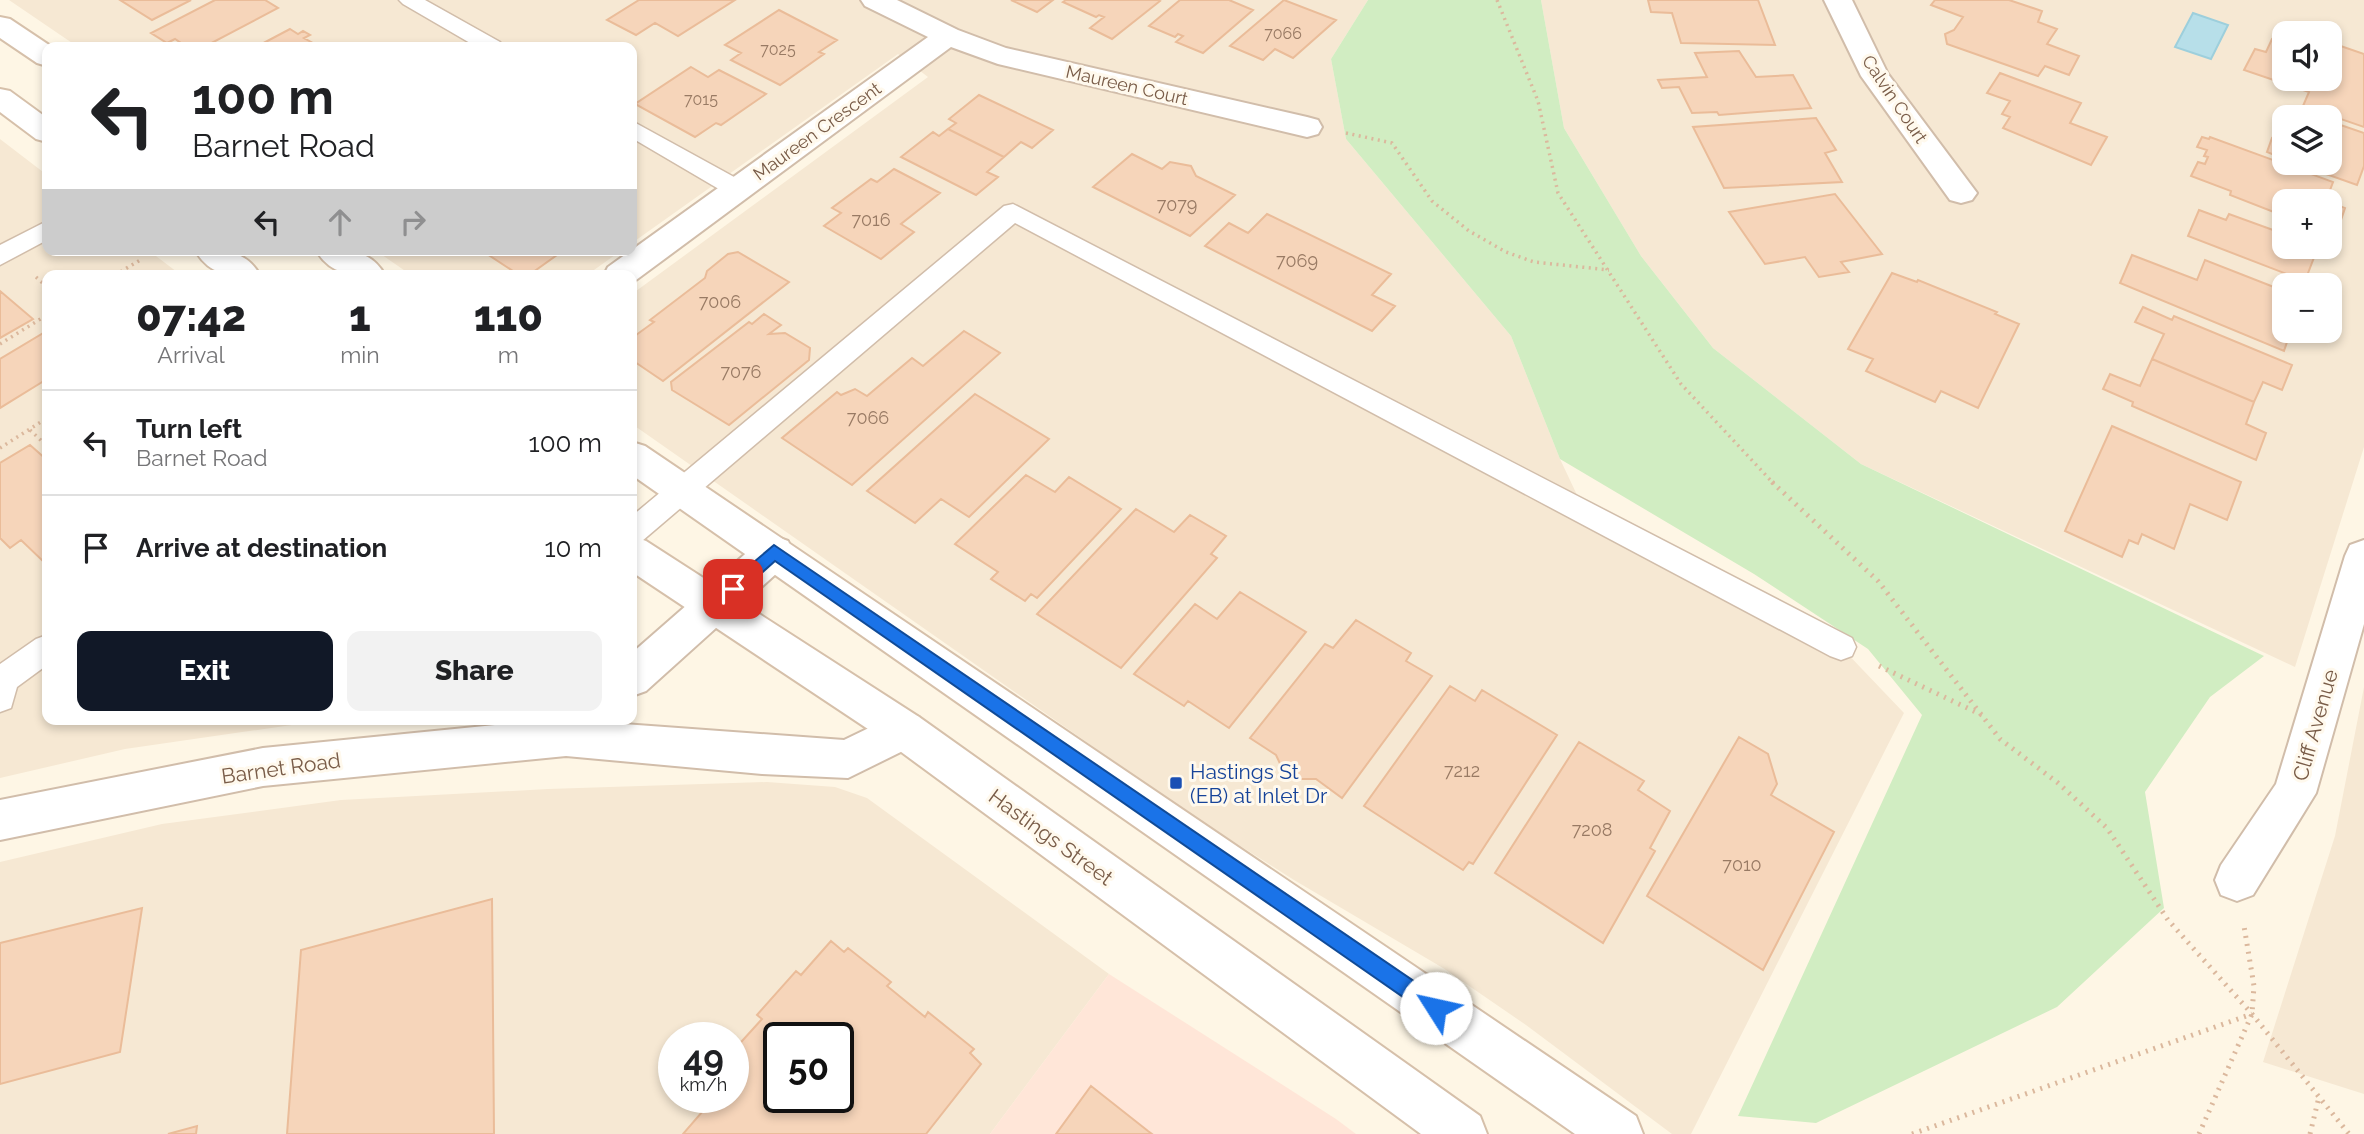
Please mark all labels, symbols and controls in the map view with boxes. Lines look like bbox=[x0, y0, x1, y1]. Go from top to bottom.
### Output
map controls bbox=[2272, 21, 2342, 343]
button: sound bbox=[2272, 21, 2342, 91]
house number: 7066 bbox=[1264, 24, 1302, 43]
house number: 7025 bbox=[760, 40, 796, 59]
street label: Calvin Court bbox=[1858, 51, 1932, 147]
street label: Maureen Court bbox=[1064, 61, 1190, 109]
text: 100 m bbox=[192, 68, 334, 125]
icon: left bbox=[77, 70, 168, 161]
street label: Maureen Crescent bbox=[749, 78, 885, 184]
house number: 7015 bbox=[684, 90, 718, 109]
button: layers bbox=[2272, 105, 2342, 175]
text: Barnet Road bbox=[192, 127, 375, 164]
button: + bbox=[2272, 189, 2342, 259]
house number: 7079 bbox=[1157, 194, 1197, 215]
icon: left bbox=[248, 203, 286, 241]
icon: ahead bbox=[321, 203, 359, 241]
icon: right bbox=[394, 203, 432, 241]
house number: 7016 bbox=[851, 209, 891, 230]
house number: 7069 bbox=[1276, 250, 1318, 271]
button: − bbox=[2272, 273, 2342, 343]
house number: 7006 bbox=[699, 291, 741, 312]
text: 07:42 bbox=[136, 292, 246, 341]
text: 1 bbox=[349, 292, 371, 341]
text: 110 bbox=[474, 292, 543, 341]
text: Arrival bbox=[157, 341, 225, 368]
text: min bbox=[340, 341, 380, 368]
text: m bbox=[498, 341, 519, 368]
house number: 7076 bbox=[721, 361, 762, 382]
house number: 7066 bbox=[847, 407, 889, 428]
text: Turn left bbox=[136, 414, 242, 444]
icon: left bbox=[77, 424, 115, 462]
text: 100 m bbox=[529, 428, 602, 458]
text: Barnet Road bbox=[136, 444, 267, 471]
icon: arrive bbox=[77, 529, 115, 567]
text: Arrive at destination bbox=[136, 533, 387, 563]
text: 10 m bbox=[544, 533, 602, 563]
pin bbox=[703, 559, 763, 619]
icon: arrive bbox=[714, 570, 752, 608]
button: Exit bbox=[77, 631, 333, 711]
button: Share bbox=[347, 631, 602, 711]
street label: Cliff Avenue bbox=[2287, 666, 2343, 784]
street label: Barnet Road bbox=[220, 747, 342, 789]
place label: Hastings St (EB) at Inlet Dr bbox=[1190, 759, 1328, 808]
house number: 7212 bbox=[1444, 760, 1480, 781]
marker: Hastings St (EB) at Inlet Dr bbox=[1168, 775, 1184, 791]
street label: Hastings Street bbox=[984, 784, 1118, 890]
house number: 7208 bbox=[1572, 819, 1612, 840]
house number: 7010 bbox=[1722, 854, 1762, 875]
position arrow bbox=[1399, 971, 1473, 1045]
speed limit sign: 50 bbox=[763, 1022, 854, 1113]
text: 49 bbox=[683, 1038, 724, 1079]
text: km/h bbox=[680, 1074, 727, 1095]

